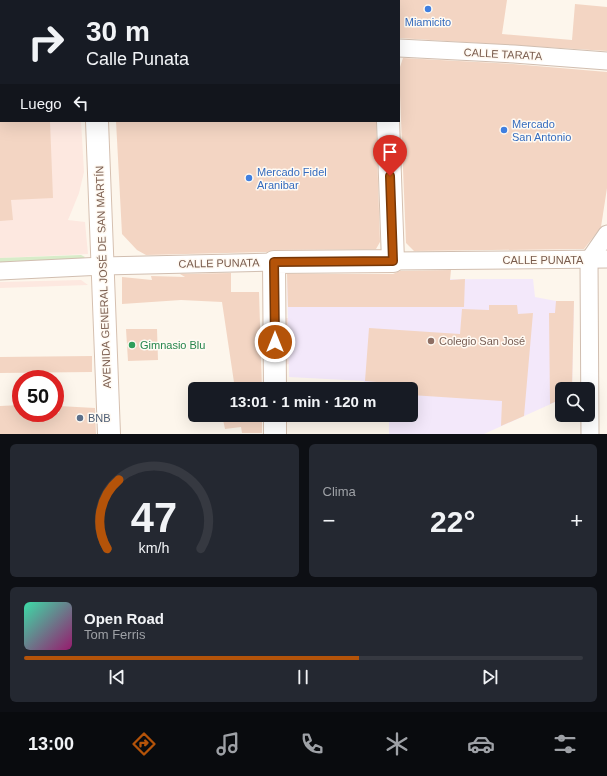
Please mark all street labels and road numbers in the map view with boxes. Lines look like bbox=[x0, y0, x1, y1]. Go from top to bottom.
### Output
street label: CALLE TARATA bbox=[463, 46, 543, 62]
street label: AVENIDA GENERAL JOSÉ DE SAN MARTÍN bbox=[93, 165, 113, 389]
street label: CALLE PUNATA bbox=[503, 254, 584, 266]
street label: CALLE PUNATA bbox=[178, 256, 260, 270]

